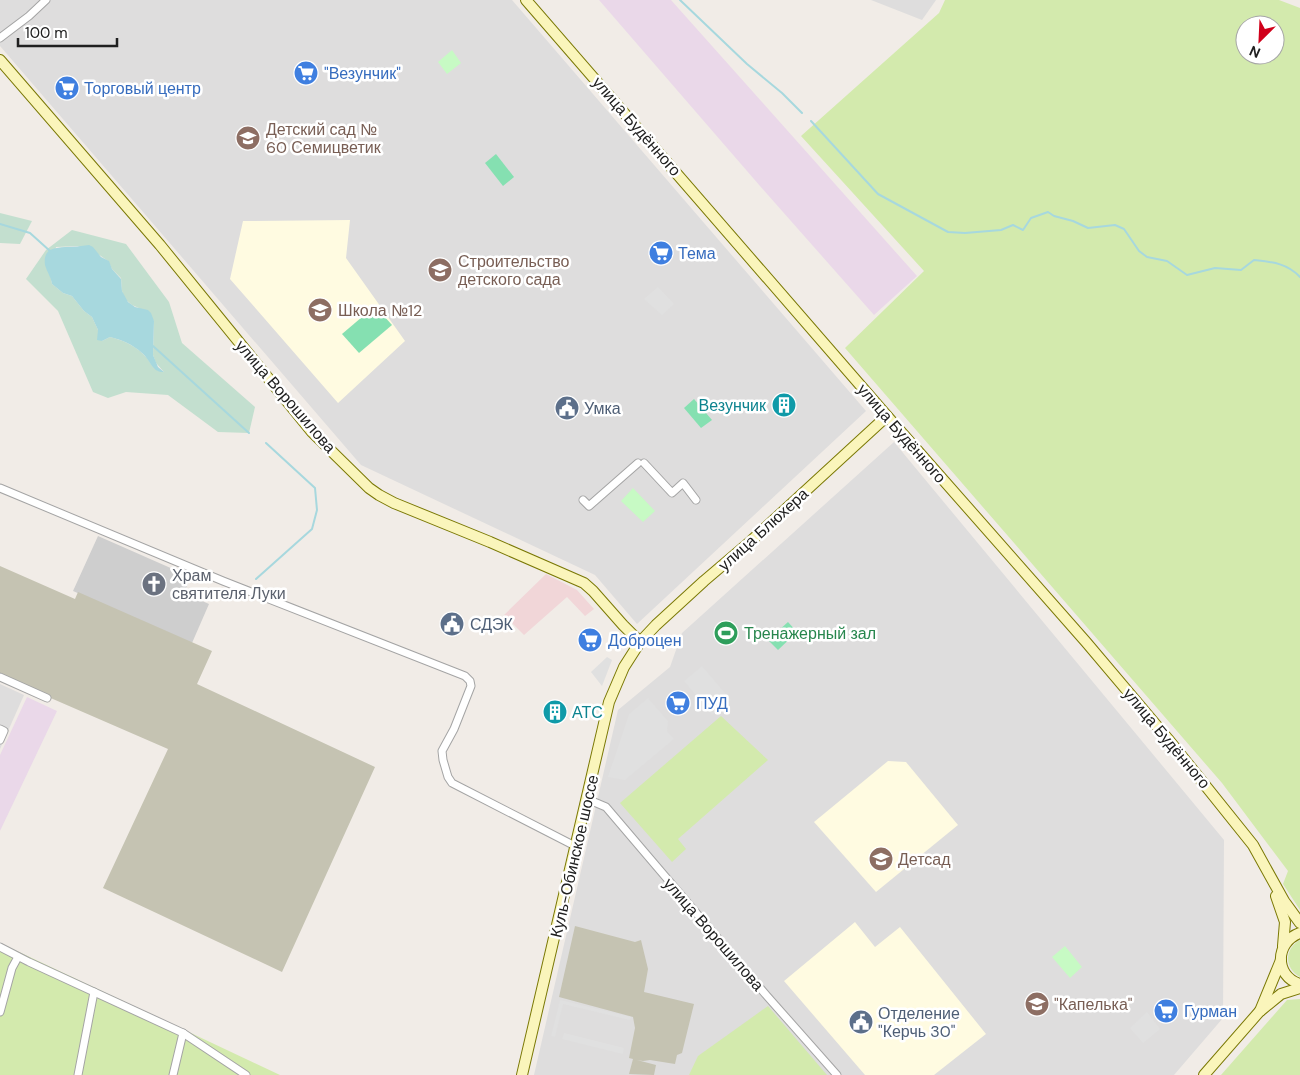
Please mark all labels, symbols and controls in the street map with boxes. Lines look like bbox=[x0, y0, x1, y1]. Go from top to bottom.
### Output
scale bar bbox=[18, 15, 116, 47]
north arrow bbox=[1235, 15, 1285, 65]
text: 100 m bbox=[25, 23, 68, 43]
text: N bbox=[1246, 42, 1263, 62]
supermarket icon: "Везунчик" bbox=[293, 60, 319, 86]
place label: "Везунчик" bbox=[324, 63, 401, 84]
street label: улица Будённого bbox=[588, 72, 686, 180]
supermarket icon: Торговый центр bbox=[54, 75, 80, 101]
place label: Торговый центр bbox=[84, 78, 201, 99]
place label: Детский сад № 60 Семицветик bbox=[266, 119, 382, 158]
school or university icon: Детский сад № 60 Семицветик bbox=[235, 125, 261, 151]
supermarket icon: Тема bbox=[648, 240, 674, 266]
place label: Тема bbox=[678, 243, 716, 264]
place label: Строительство детского сада bbox=[458, 251, 569, 290]
school or university icon: Строительство детского сада bbox=[427, 257, 453, 283]
school or university icon: Школа №12 bbox=[307, 297, 333, 323]
place label: Школа №12 bbox=[338, 300, 422, 321]
street label: улица Ворошилова bbox=[231, 335, 341, 457]
street label: улица Будённого bbox=[853, 379, 951, 487]
building icon: Везунчик bbox=[771, 392, 797, 418]
public building icon: Умка bbox=[554, 395, 580, 421]
place label: Везунчик bbox=[699, 395, 767, 416]
place label: Умка bbox=[584, 398, 621, 419]
street label: улица Блюхера bbox=[714, 483, 813, 575]
place label: Храм святителя Луки bbox=[172, 565, 286, 604]
church icon: Храм святителя Луки bbox=[141, 571, 167, 597]
public building icon: СДЭК bbox=[439, 611, 465, 637]
place label: СДЭК bbox=[470, 614, 514, 635]
sports icon: Тренажерный зал bbox=[713, 620, 739, 646]
place label: Тренажерный зал bbox=[744, 623, 876, 644]
supermarket icon: Доброцен bbox=[577, 627, 603, 653]
place label: Доброцен bbox=[608, 630, 682, 651]
street label: улица Будённого bbox=[1118, 684, 1215, 793]
supermarket icon: ПУД bbox=[665, 690, 691, 716]
place label: ПУД bbox=[696, 693, 728, 714]
building icon: АТС bbox=[542, 699, 568, 725]
place label: АТС bbox=[572, 702, 603, 723]
street label: Куль-Обинское шоссе bbox=[546, 773, 603, 940]
school or university icon: Детсад bbox=[868, 846, 894, 872]
place label: Детсад bbox=[898, 849, 951, 870]
street label: улица Ворошилова bbox=[659, 873, 769, 995]
school or university icon: "Капелька" bbox=[1024, 991, 1050, 1017]
place label: "Капелька" bbox=[1054, 994, 1133, 1015]
supermarket icon: Гурман bbox=[1153, 998, 1179, 1024]
place label: Гурман bbox=[1184, 1001, 1237, 1022]
place label: Отделение "Керчь 30" bbox=[878, 1003, 960, 1042]
public building icon: Отделение "Керчь 30" bbox=[848, 1009, 874, 1035]

